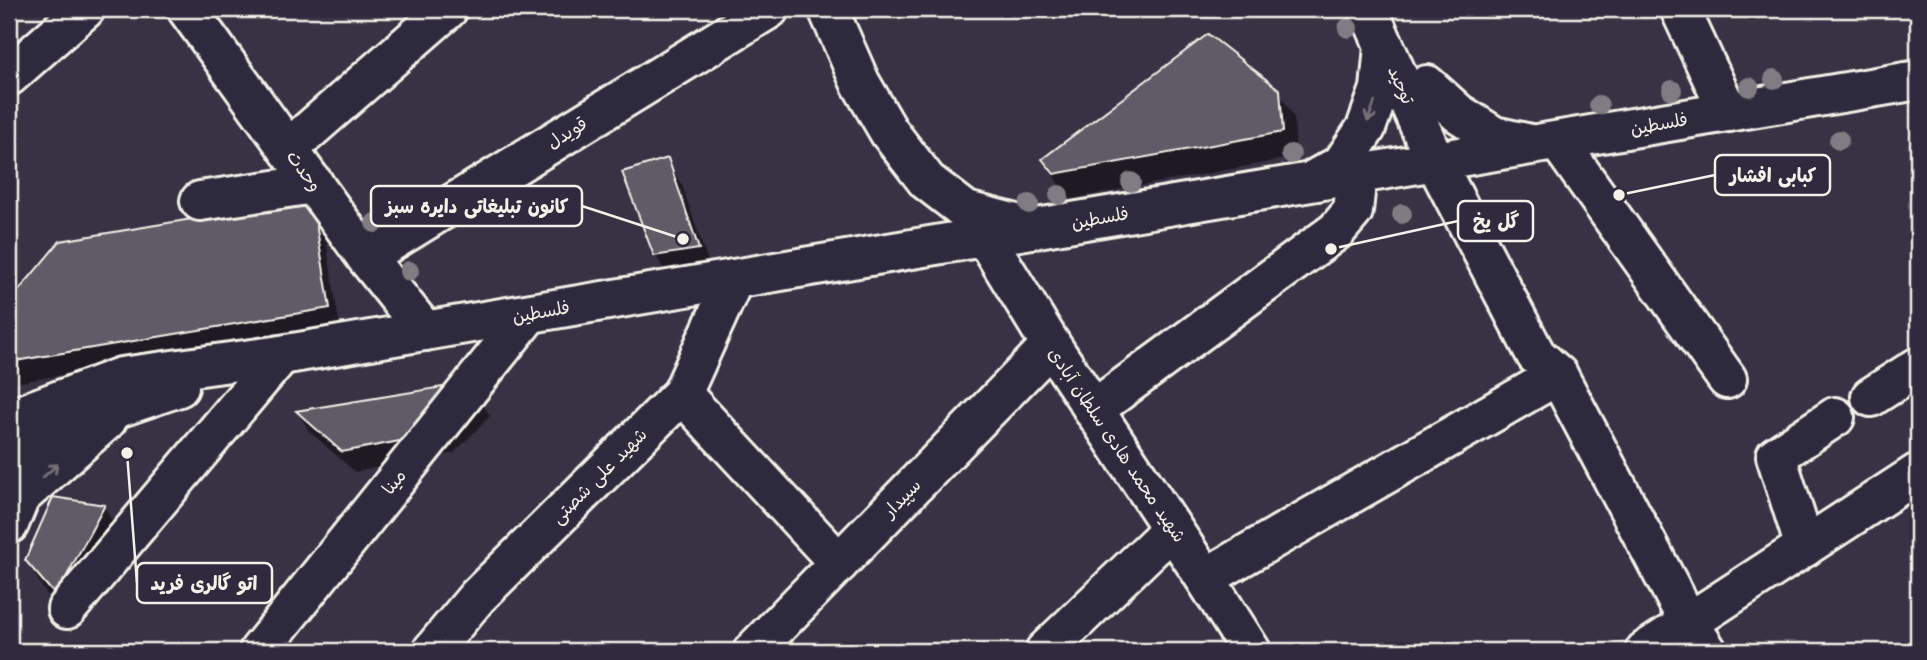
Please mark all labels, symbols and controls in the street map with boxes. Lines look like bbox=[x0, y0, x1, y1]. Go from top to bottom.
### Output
street label: توحید bbox=[1382, 62, 1420, 109]
one-way arrow bbox=[1364, 101, 1376, 123]
street label: فلسطین bbox=[1628, 107, 1690, 141]
street label: قویدل bbox=[542, 111, 592, 155]
street label: وحدت bbox=[281, 145, 327, 197]
callout: کبابی افشار bbox=[1715, 155, 1830, 195]
text: کبابی افشار bbox=[1728, 163, 1817, 188]
callout: کانون تبلیغاتی دایره سبز bbox=[371, 186, 582, 226]
text: کانون تبلیغاتی دایره سبز bbox=[384, 194, 569, 219]
street label: فلسطین bbox=[1069, 201, 1131, 235]
callout: گل یخ bbox=[1458, 201, 1533, 241]
text: گل یخ bbox=[1473, 209, 1520, 234]
street label: فلسطین bbox=[510, 295, 572, 329]
street label: شهید محمد هادی سلطان آبادی bbox=[1043, 343, 1191, 547]
street label: شهید علی شصتی bbox=[546, 423, 652, 529]
one-way arrow bbox=[40, 463, 58, 479]
street label: مینا bbox=[376, 464, 412, 500]
street label: سپیدار bbox=[876, 473, 926, 524]
callout: اتو گالری فرید bbox=[137, 563, 272, 603]
text: اتو گالری فرید bbox=[151, 571, 258, 596]

